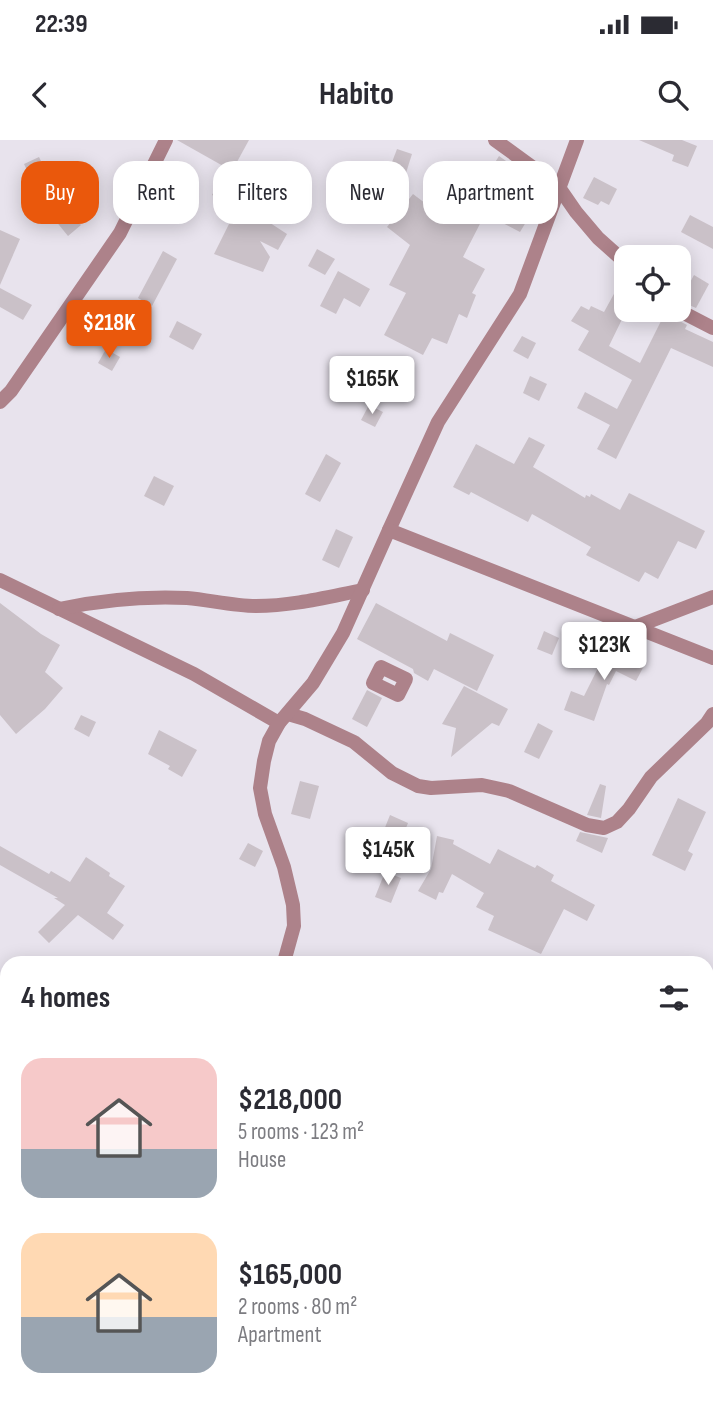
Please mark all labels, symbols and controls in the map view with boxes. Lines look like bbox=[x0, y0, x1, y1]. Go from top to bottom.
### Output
text: 22:39 bbox=[35, 9, 88, 40]
text: Habito bbox=[319, 75, 394, 114]
icon: back bbox=[21, 76, 59, 114]
icon: search bbox=[654, 76, 692, 114]
chip: Buy bbox=[21, 161, 99, 224]
chip: Rent bbox=[113, 161, 199, 224]
chip: Filters bbox=[213, 161, 312, 224]
chip: New bbox=[326, 161, 409, 224]
chip: Apartment bbox=[423, 161, 558, 224]
map controls bbox=[614, 245, 691, 322]
button: locate bbox=[614, 245, 691, 322]
pin: $218K bbox=[60, 300, 158, 360]
text: $218K bbox=[82, 309, 136, 337]
pin: $165K bbox=[323, 356, 421, 416]
text: $165K bbox=[345, 365, 399, 393]
pin: $123K bbox=[555, 622, 653, 682]
text: $123K bbox=[578, 631, 630, 659]
pin: $145K bbox=[339, 828, 437, 887]
text: $145K bbox=[361, 836, 415, 864]
icon: filters bbox=[655, 979, 693, 1017]
text: 4 homes bbox=[21, 980, 110, 1016]
text: $218,000 bbox=[238, 1082, 342, 1118]
icon: home bbox=[77, 1086, 161, 1170]
text: 5 rooms · 123 m² bbox=[238, 1118, 364, 1146]
text: House bbox=[238, 1146, 286, 1174]
text: $165,000 bbox=[238, 1257, 342, 1293]
icon: home bbox=[77, 1261, 161, 1345]
text: 2 rooms · 80 m² bbox=[238, 1293, 357, 1321]
text: Apartment bbox=[238, 1321, 322, 1349]

